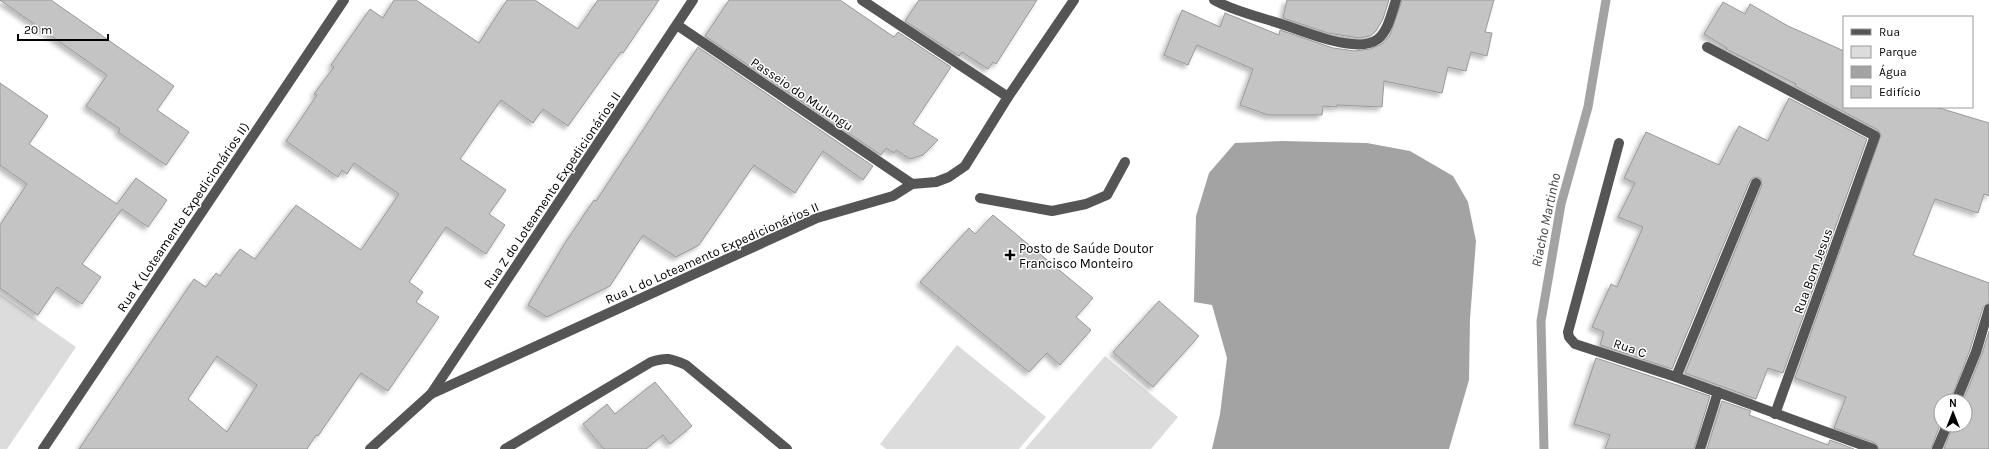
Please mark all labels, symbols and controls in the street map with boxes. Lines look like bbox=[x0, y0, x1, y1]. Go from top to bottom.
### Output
scale bar bbox=[18, 16, 108, 42]
legend bbox=[1843, 16, 1973, 108]
text: 20 m bbox=[24, 23, 52, 37]
text: Rua bbox=[1879, 25, 1900, 39]
text: Parque bbox=[1879, 45, 1917, 59]
street label: Passeio do Mulungu bbox=[748, 54, 856, 134]
text: Água bbox=[1879, 64, 1907, 79]
text: Edifício bbox=[1879, 85, 1920, 99]
street label: Rua Z do Loteamento Expedicionários II bbox=[480, 89, 624, 291]
street label: Rua K (Loteamento Expedicionários II) bbox=[114, 119, 252, 315]
water label: Riacho Martinho bbox=[1528, 171, 1564, 269]
street label: Rua L do Loteamento Expedicionários II bbox=[603, 199, 821, 307]
street label: Rua Bom Jesus bbox=[1791, 226, 1835, 316]
place label: Posto de Saúde Doutor Francisco Monteiro bbox=[1019, 241, 1154, 271]
marker: Posto de Saúde Doutor Francisco Monteiro bbox=[1004, 249, 1016, 261]
street label: Rua C bbox=[1611, 335, 1649, 361]
north arrow bbox=[1933, 393, 1973, 433]
text: N bbox=[1949, 397, 1957, 410]

